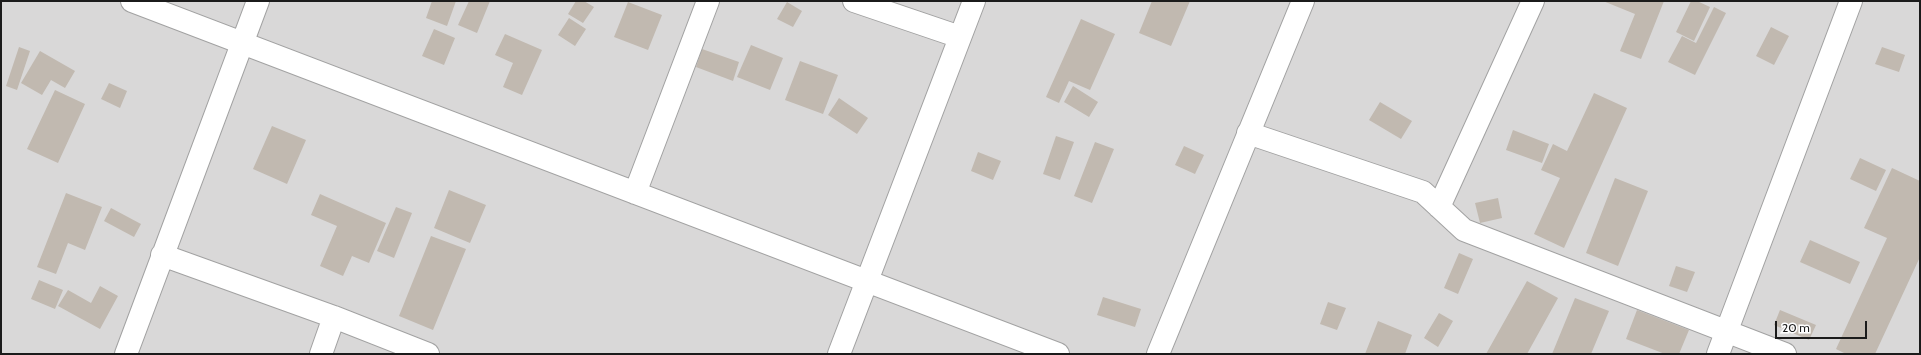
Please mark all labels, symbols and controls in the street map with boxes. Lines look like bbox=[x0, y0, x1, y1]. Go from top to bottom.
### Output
scale bar bbox=[1777, 313, 1869, 339]
text: 20 m bbox=[1782, 320, 1810, 335]

